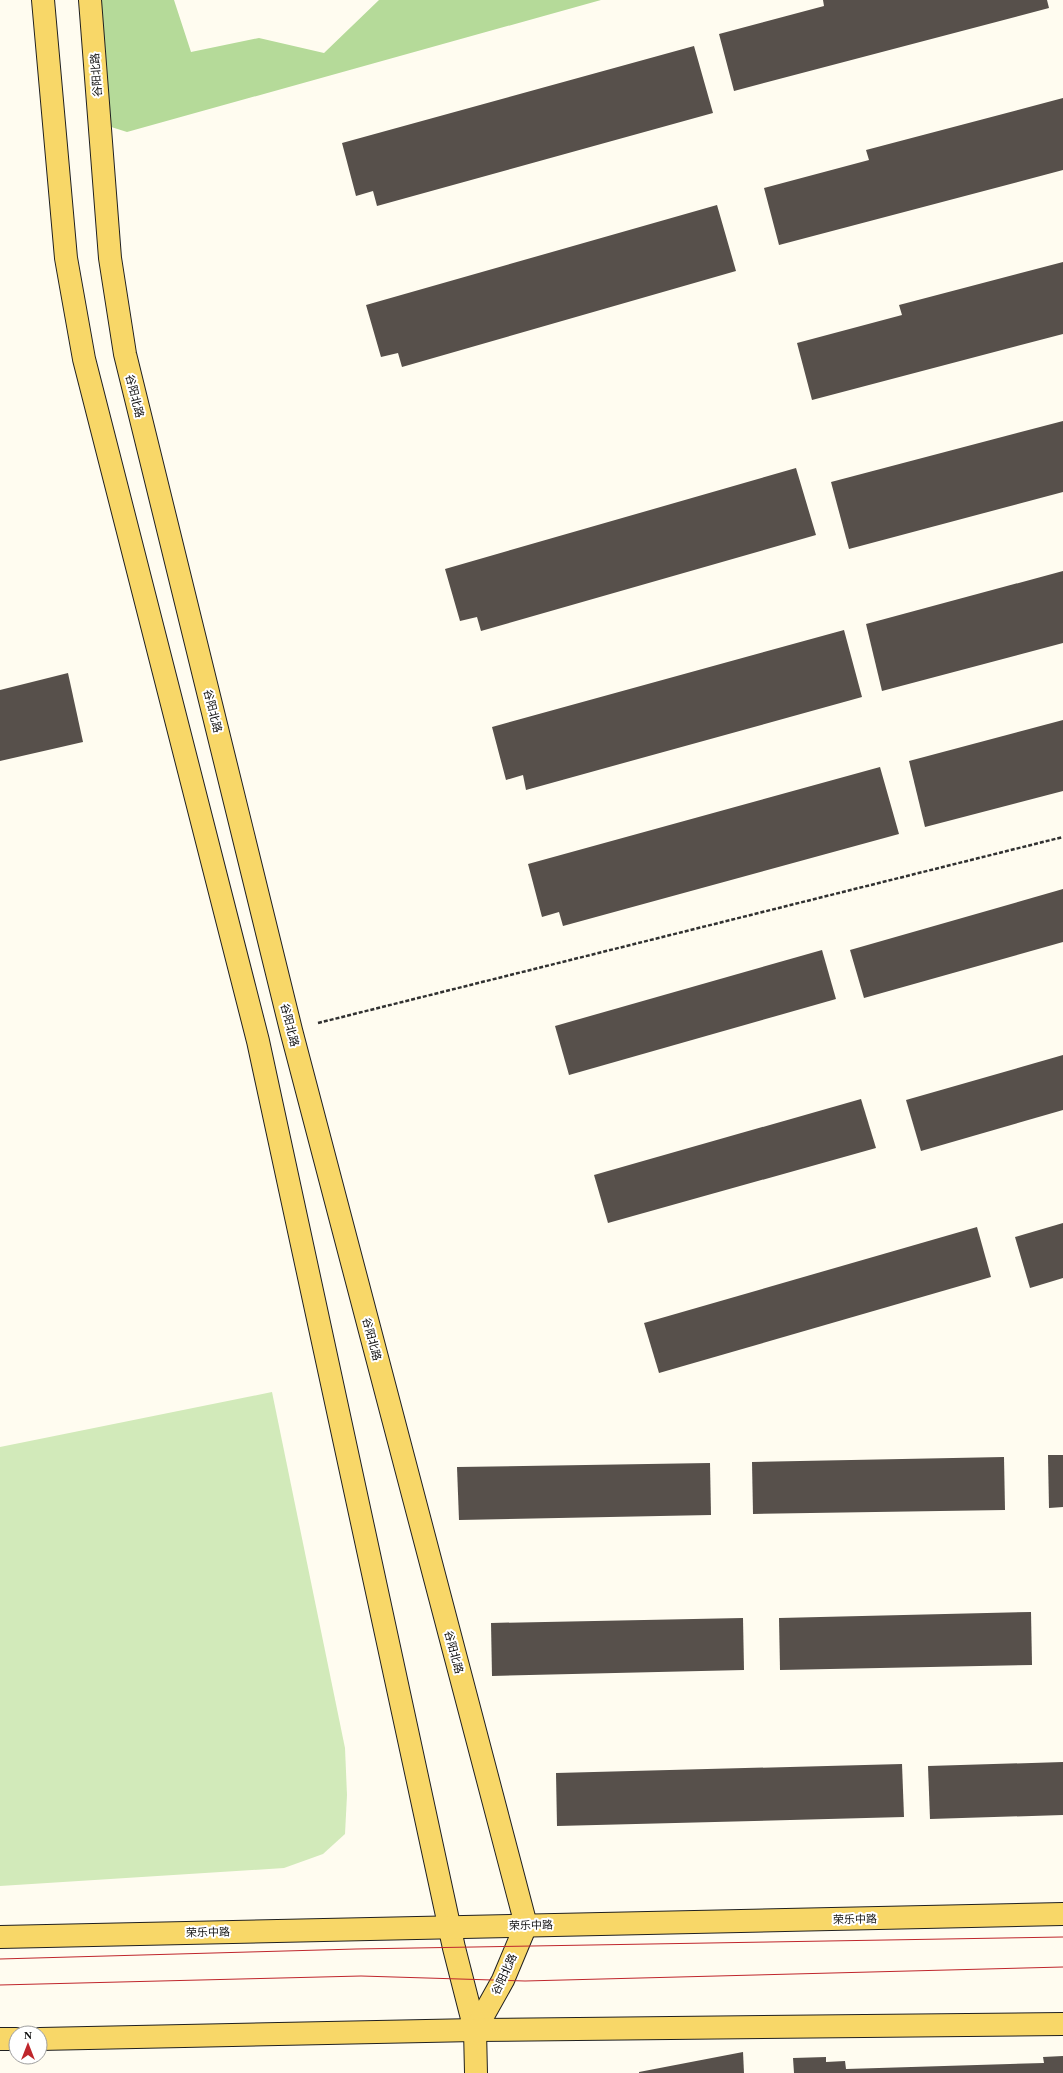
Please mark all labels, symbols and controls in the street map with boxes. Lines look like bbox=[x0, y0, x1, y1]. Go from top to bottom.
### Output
street label: 谷阳北路 bbox=[88, 53, 104, 97]
street label: 谷阳北路 bbox=[124, 373, 146, 419]
street label: 谷阳北路 bbox=[202, 688, 224, 734]
street label: 谷阳北路 bbox=[279, 1002, 301, 1048]
street label: 谷阳北路 bbox=[361, 1316, 383, 1362]
street label: 谷阳北路 bbox=[443, 1629, 465, 1675]
street label: 荣乐中路 bbox=[833, 1913, 877, 1925]
street label: 荣乐中路 bbox=[509, 1919, 553, 1931]
street label: 荣乐中路 bbox=[186, 1926, 230, 1938]
street label: 谷阳北路 bbox=[489, 1952, 519, 1996]
north arrow bbox=[8, 2025, 48, 2065]
text: N bbox=[24, 2029, 32, 2041]

